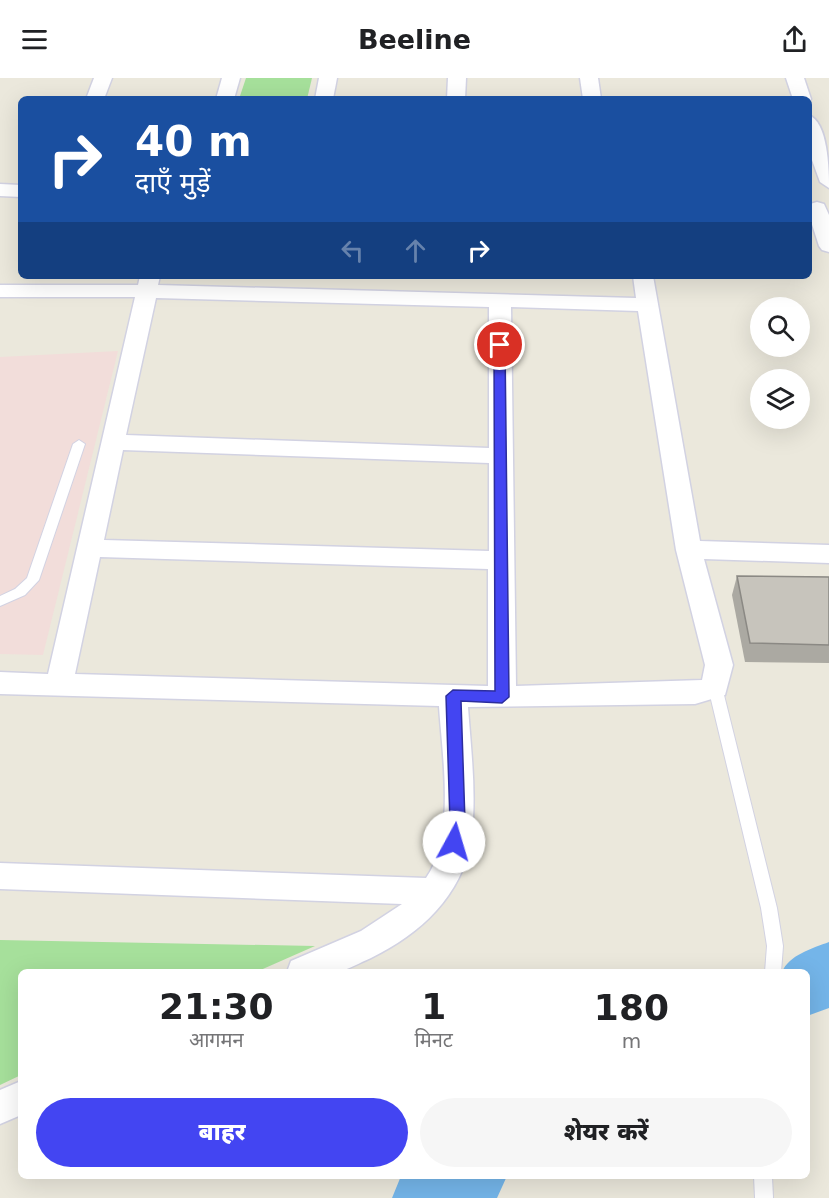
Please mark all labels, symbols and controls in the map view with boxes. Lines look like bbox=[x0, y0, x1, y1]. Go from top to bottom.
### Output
icon: menu bbox=[18, 23, 51, 56]
icon: share bbox=[778, 23, 811, 56]
text: Beeline bbox=[358, 24, 471, 55]
text: 40 m bbox=[135, 117, 252, 166]
icon: right bbox=[36, 120, 114, 198]
text: दाएँ मुड़ें bbox=[135, 167, 210, 198]
icon: left bbox=[336, 234, 369, 267]
icon: ahead bbox=[399, 234, 432, 267]
icon: right bbox=[462, 234, 495, 267]
map controls bbox=[750, 297, 810, 429]
button: search bbox=[750, 297, 810, 357]
pin bbox=[474, 319, 525, 370]
icon: arrive bbox=[483, 328, 516, 361]
button: layers bbox=[750, 369, 810, 429]
position arrow bbox=[422, 810, 486, 874]
text: 21:30 bbox=[159, 986, 274, 1027]
text: 1 bbox=[421, 986, 446, 1027]
text: 180 bbox=[594, 987, 669, 1028]
text: आगमन bbox=[189, 1028, 244, 1052]
text: मिनट bbox=[415, 1028, 453, 1052]
text: m bbox=[622, 1029, 641, 1053]
button: बाहर bbox=[36, 1098, 408, 1167]
button: शेयर करें bbox=[420, 1098, 792, 1167]

